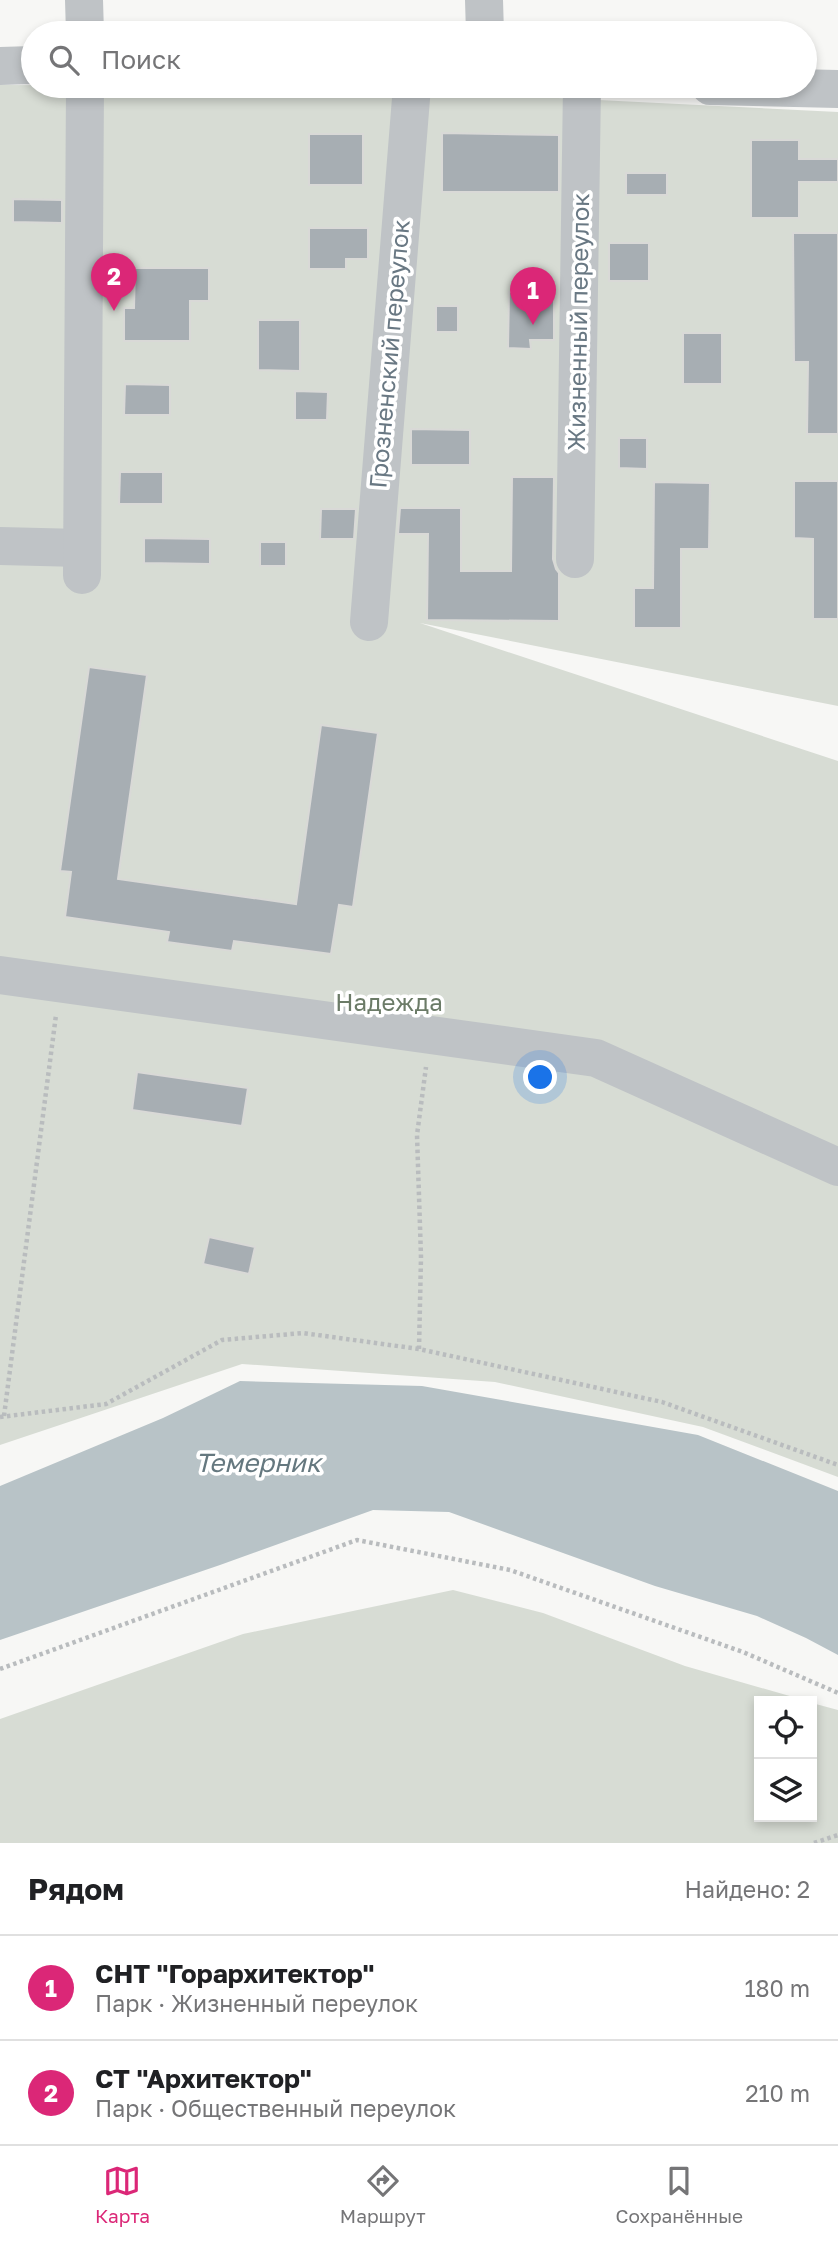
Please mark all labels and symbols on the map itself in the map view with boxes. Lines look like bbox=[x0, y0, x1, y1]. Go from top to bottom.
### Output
street label: Жизненный переулок bbox=[561, 193, 594, 451]
street label: Грозненский переулок bbox=[362, 218, 415, 489]
pin: 2 bbox=[91, 253, 137, 311]
pin: 1 bbox=[510, 267, 556, 325]
park label: Надежда bbox=[335, 987, 443, 1016]
your location bbox=[523, 1060, 557, 1094]
water label: Темерник bbox=[195, 1447, 324, 1478]

